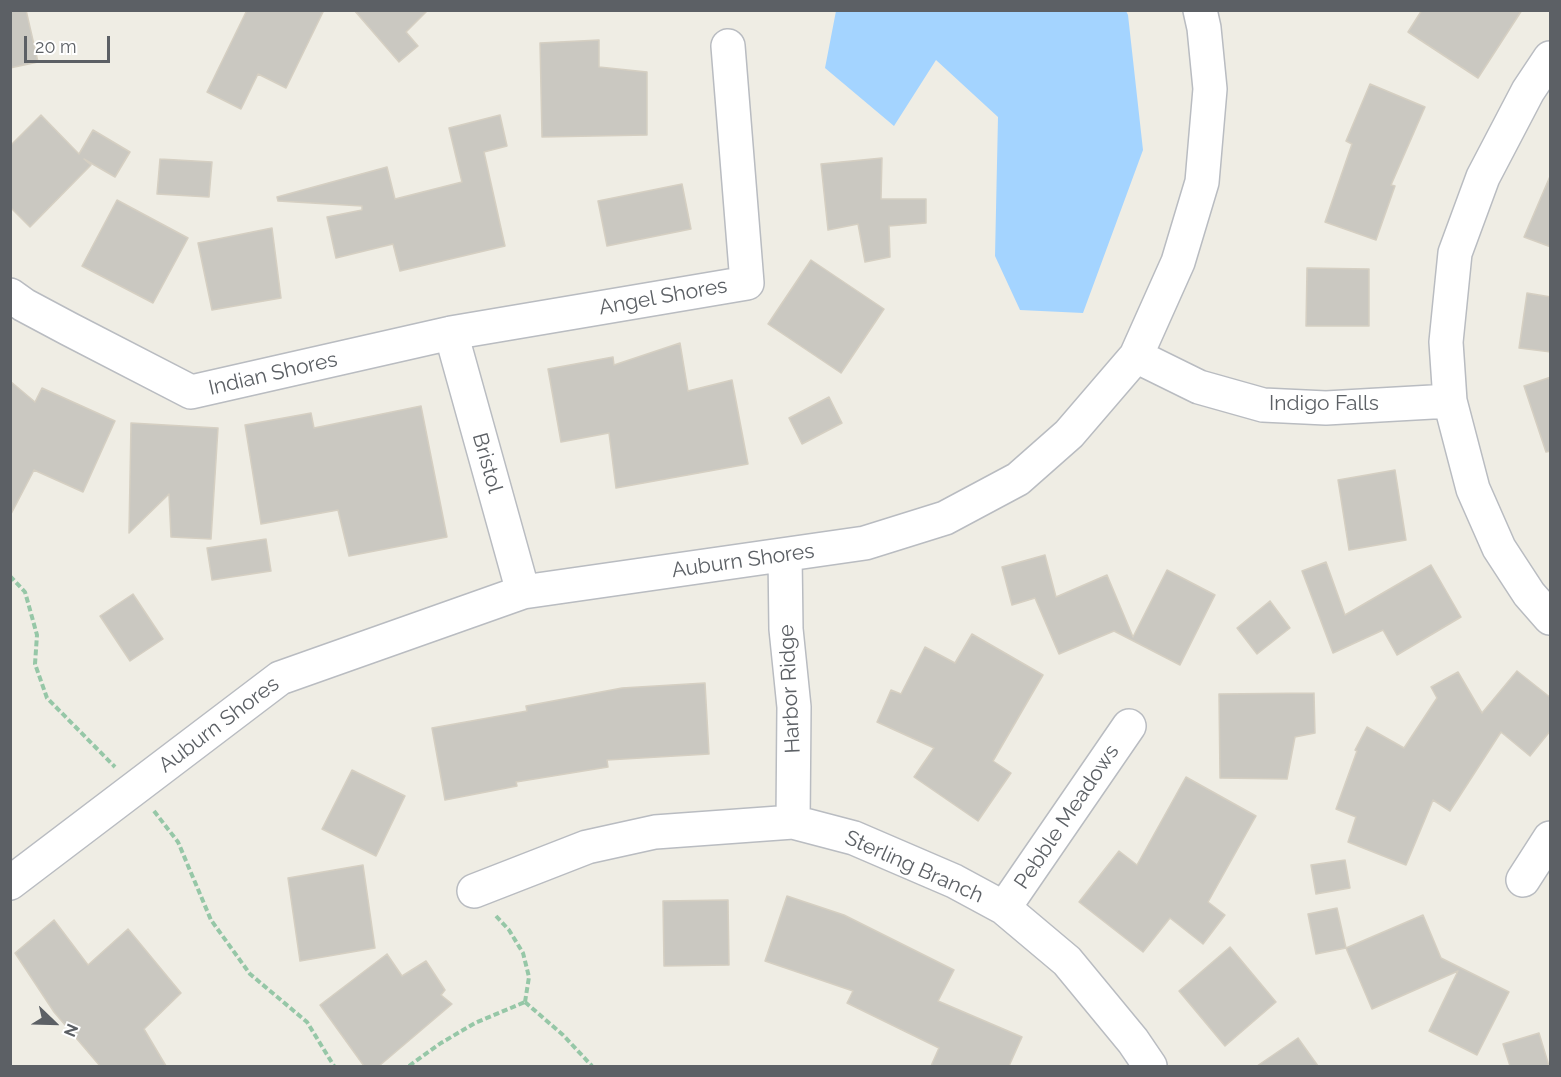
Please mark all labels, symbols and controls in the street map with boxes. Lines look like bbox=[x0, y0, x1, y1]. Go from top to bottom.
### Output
scale bar bbox=[27, 24, 112, 62]
text: 20 m bbox=[35, 36, 77, 57]
street label: Angel Shores bbox=[597, 273, 729, 321]
street label: Indian Shores bbox=[206, 347, 340, 401]
street label: Indigo Falls bbox=[1269, 391, 1379, 417]
street label: Bristol bbox=[466, 430, 508, 496]
street label: Auburn Shores bbox=[670, 539, 816, 583]
street label: Harbor Ridge bbox=[774, 624, 806, 754]
street label: Auburn Shores bbox=[154, 672, 284, 778]
street label: Pebble Meadows bbox=[1009, 740, 1125, 894]
street label: Sterling Branch bbox=[841, 825, 987, 909]
north arrow bbox=[24, 993, 84, 1053]
text: N bbox=[60, 1021, 82, 1040]

